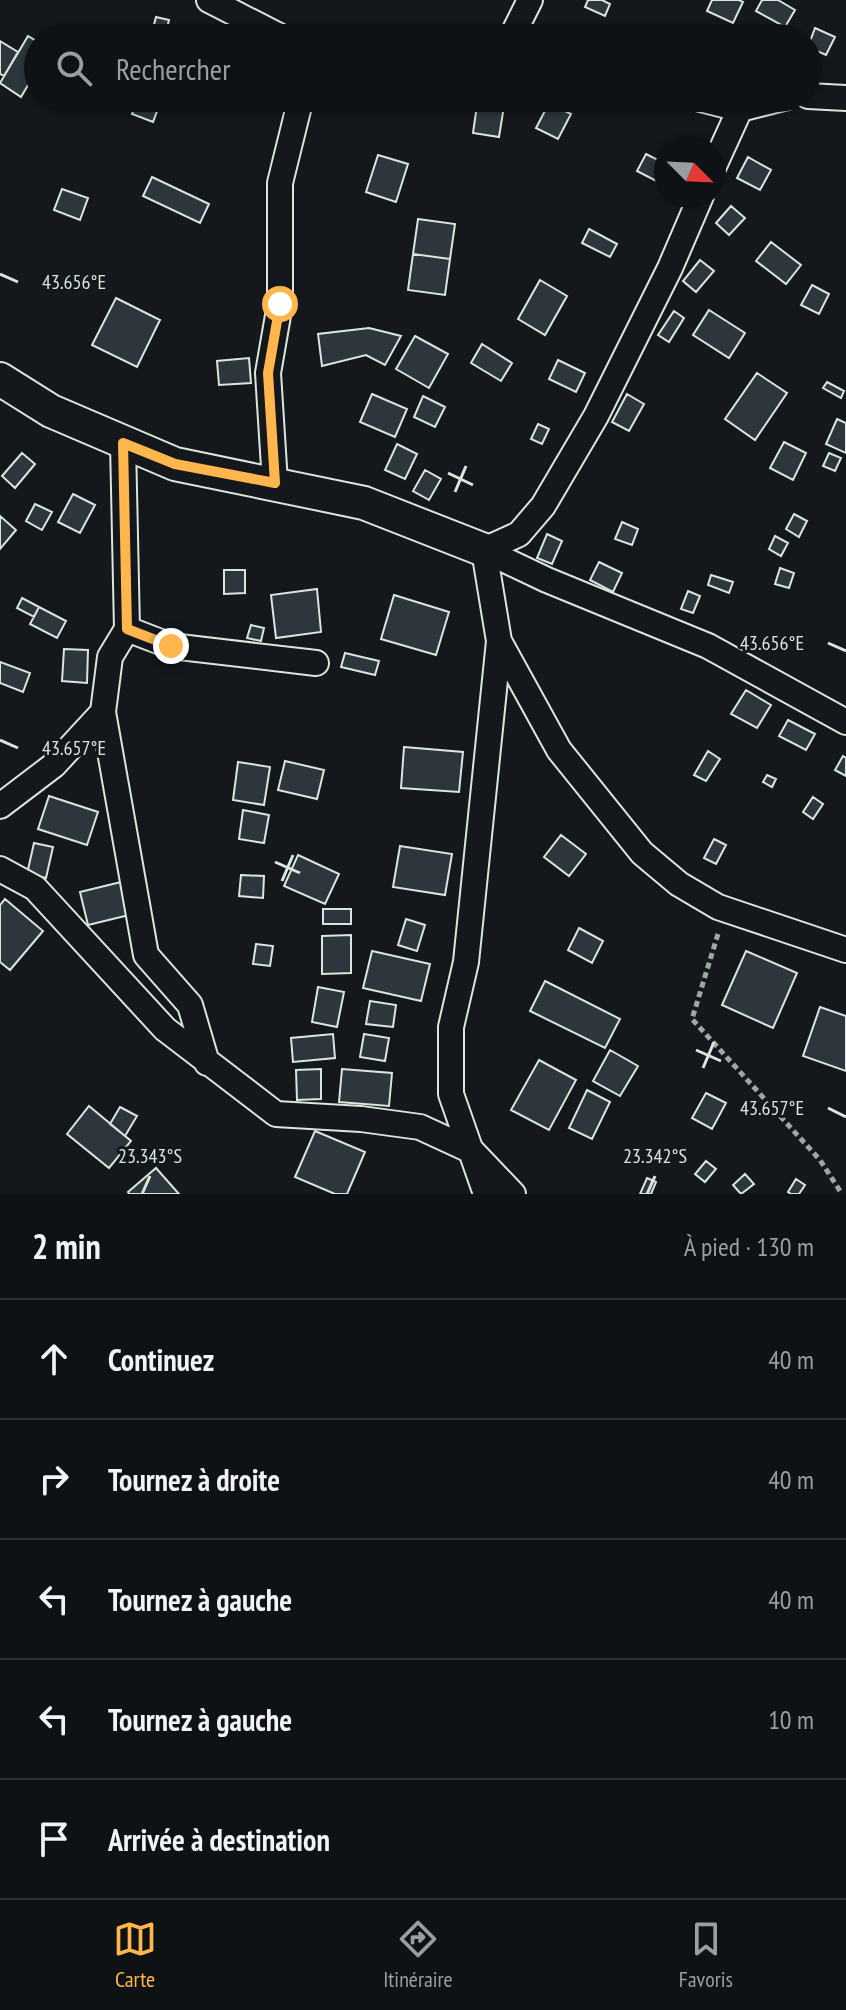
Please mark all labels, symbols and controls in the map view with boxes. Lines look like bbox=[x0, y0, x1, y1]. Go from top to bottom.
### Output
search box bbox=[24, 24, 822, 112]
icon: search bbox=[52, 46, 96, 90]
text: Rechercher bbox=[116, 49, 230, 88]
north arrow bbox=[654, 136, 726, 208]
text: 43.656°E bbox=[42, 269, 106, 295]
route start bbox=[262, 286, 298, 322]
route end bbox=[153, 628, 189, 664]
text: 43.656°E bbox=[740, 630, 804, 656]
text: 43.657°E bbox=[42, 735, 106, 761]
text: 43.657°E bbox=[740, 1095, 804, 1121]
text: 23.343°S bbox=[118, 1143, 182, 1169]
text: 23.342°S bbox=[623, 1143, 687, 1169]
text: 2 min bbox=[32, 1224, 101, 1268]
text: À pied · 130 m bbox=[684, 1230, 814, 1263]
icon: ahead bbox=[32, 1337, 76, 1381]
text: Continuez bbox=[108, 1340, 214, 1379]
text: 40 m bbox=[768, 1343, 814, 1376]
icon: right bbox=[32, 1457, 76, 1501]
text: Tournez à droite bbox=[108, 1460, 280, 1499]
text: 40 m bbox=[768, 1463, 814, 1496]
icon: left bbox=[32, 1577, 76, 1621]
text: Tournez à gauche bbox=[108, 1580, 292, 1619]
text: 40 m bbox=[768, 1583, 814, 1616]
icon: left bbox=[32, 1697, 76, 1741]
text: Tournez à gauche bbox=[108, 1700, 292, 1739]
text: 10 m bbox=[768, 1703, 814, 1736]
icon: arrive bbox=[32, 1817, 76, 1861]
text: Arrivée à destination bbox=[108, 1820, 330, 1859]
tab: Carte bbox=[113, 1917, 157, 1993]
tab: Itinéraire bbox=[383, 1917, 453, 1993]
tab: Favoris bbox=[679, 1917, 733, 1993]

